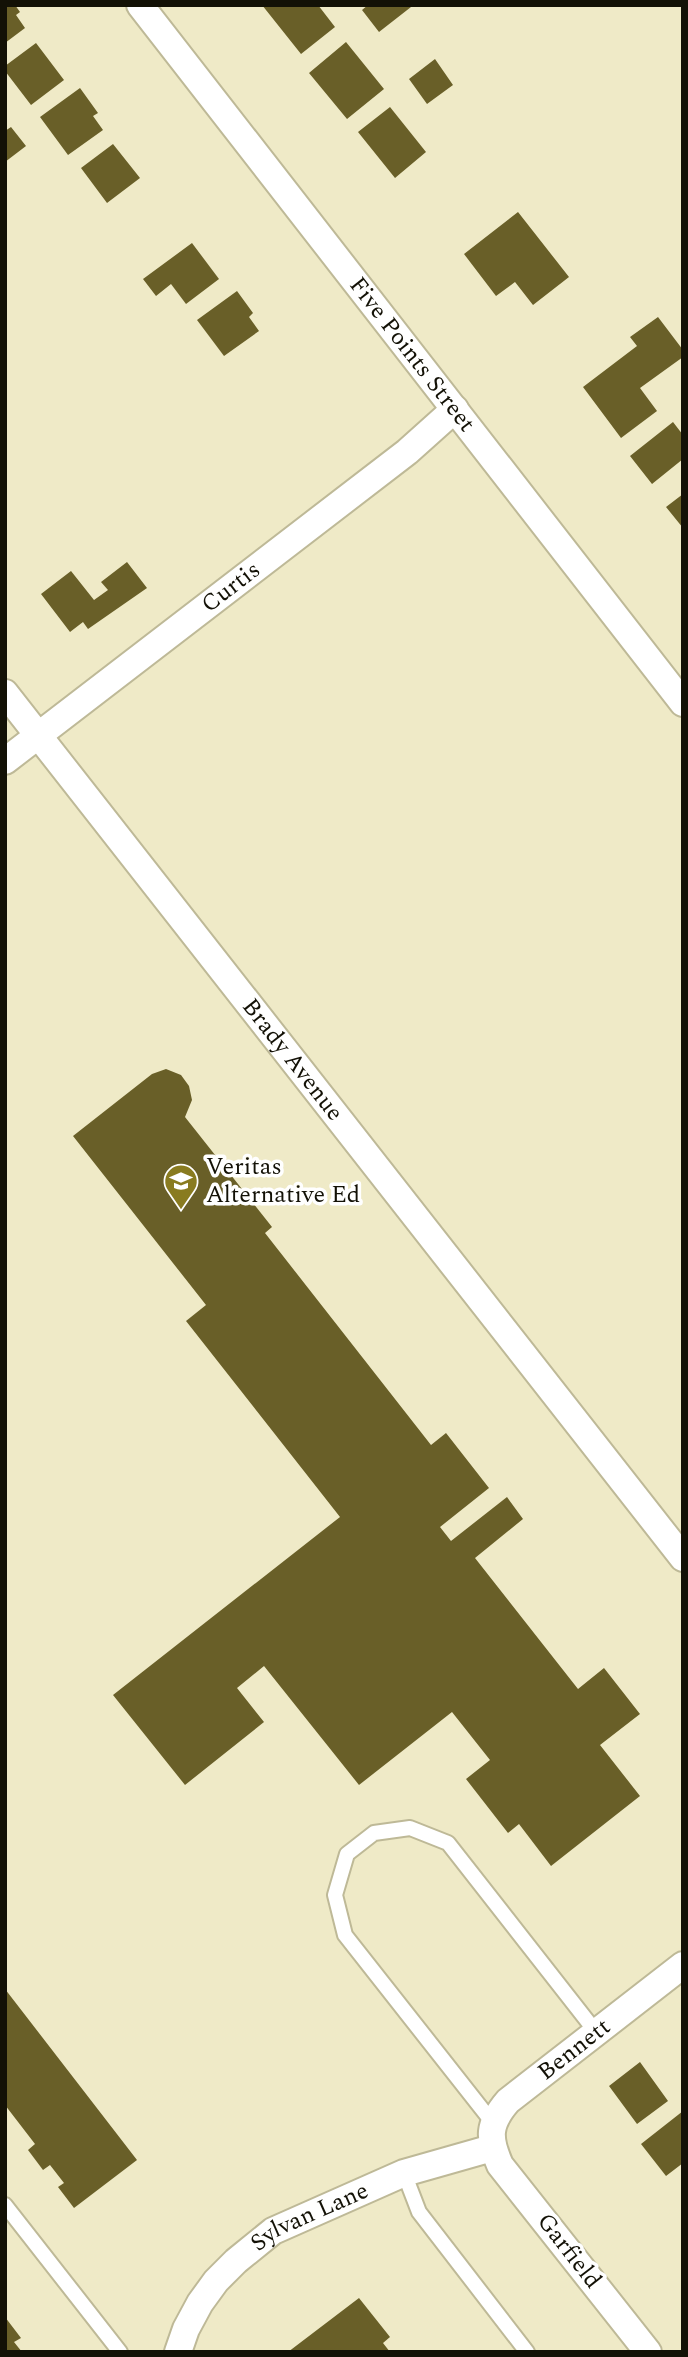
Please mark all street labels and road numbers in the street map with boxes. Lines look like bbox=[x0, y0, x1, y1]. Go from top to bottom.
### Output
street label: Five Points Street bbox=[340, 269, 484, 440]
street label: Curtis bbox=[193, 553, 268, 622]
street label: Brady Avenue bbox=[233, 991, 352, 1129]
street label: Bennett bbox=[530, 2010, 618, 2090]
street label: Sylvan Lane bbox=[242, 2173, 374, 2261]
street label: Garfield bbox=[528, 2205, 610, 2297]

